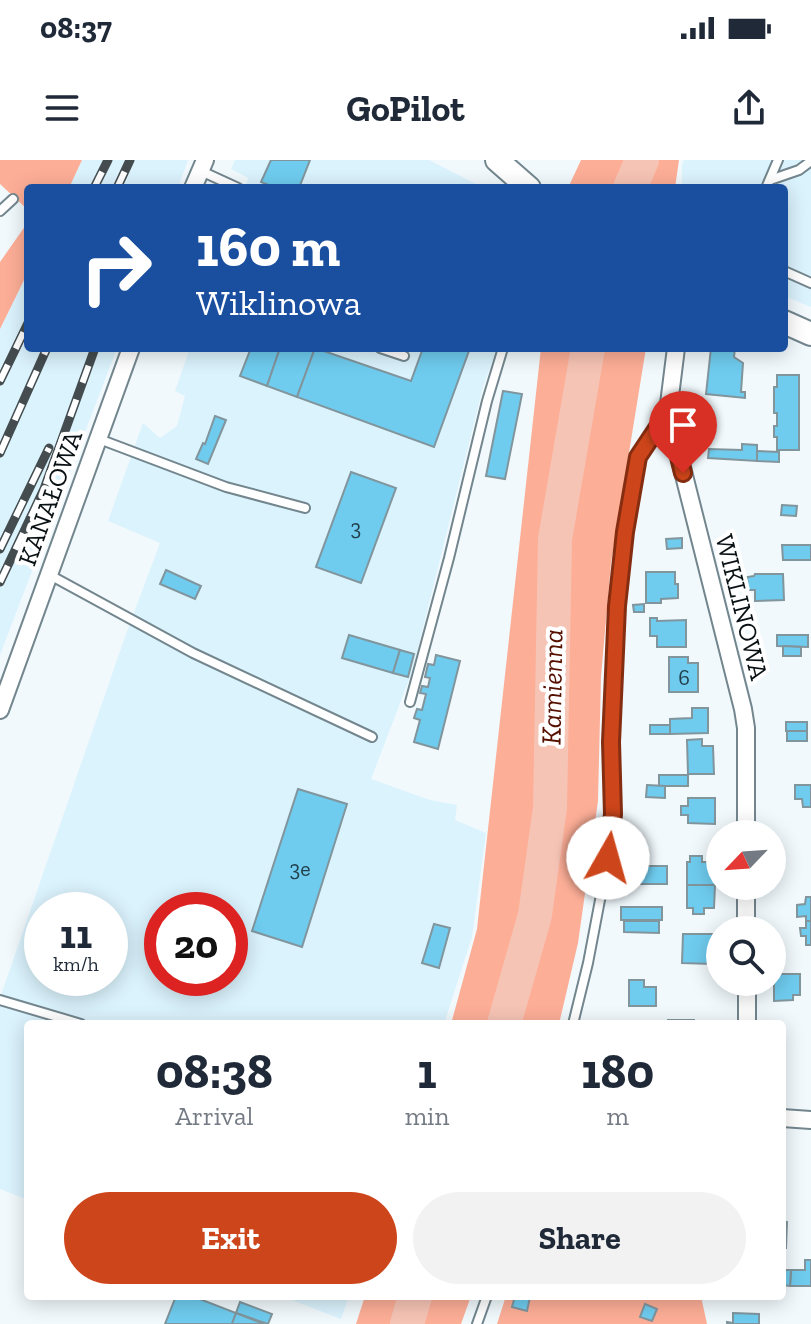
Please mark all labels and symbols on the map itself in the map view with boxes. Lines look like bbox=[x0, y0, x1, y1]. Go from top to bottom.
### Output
pin bbox=[649, 391, 717, 473]
street label: KANAŁOWA bbox=[11, 425, 90, 570]
house number: 3 bbox=[351, 514, 361, 541]
street label: WIKLINOWA bbox=[708, 531, 776, 684]
water label: Kamienna bbox=[534, 629, 570, 745]
house number: 6 bbox=[678, 664, 690, 691]
position arrow bbox=[566, 816, 650, 900]
north arrow bbox=[706, 820, 786, 900]
house number: 3e bbox=[289, 855, 311, 882]
speed limit sign: 20 bbox=[144, 892, 248, 996]

